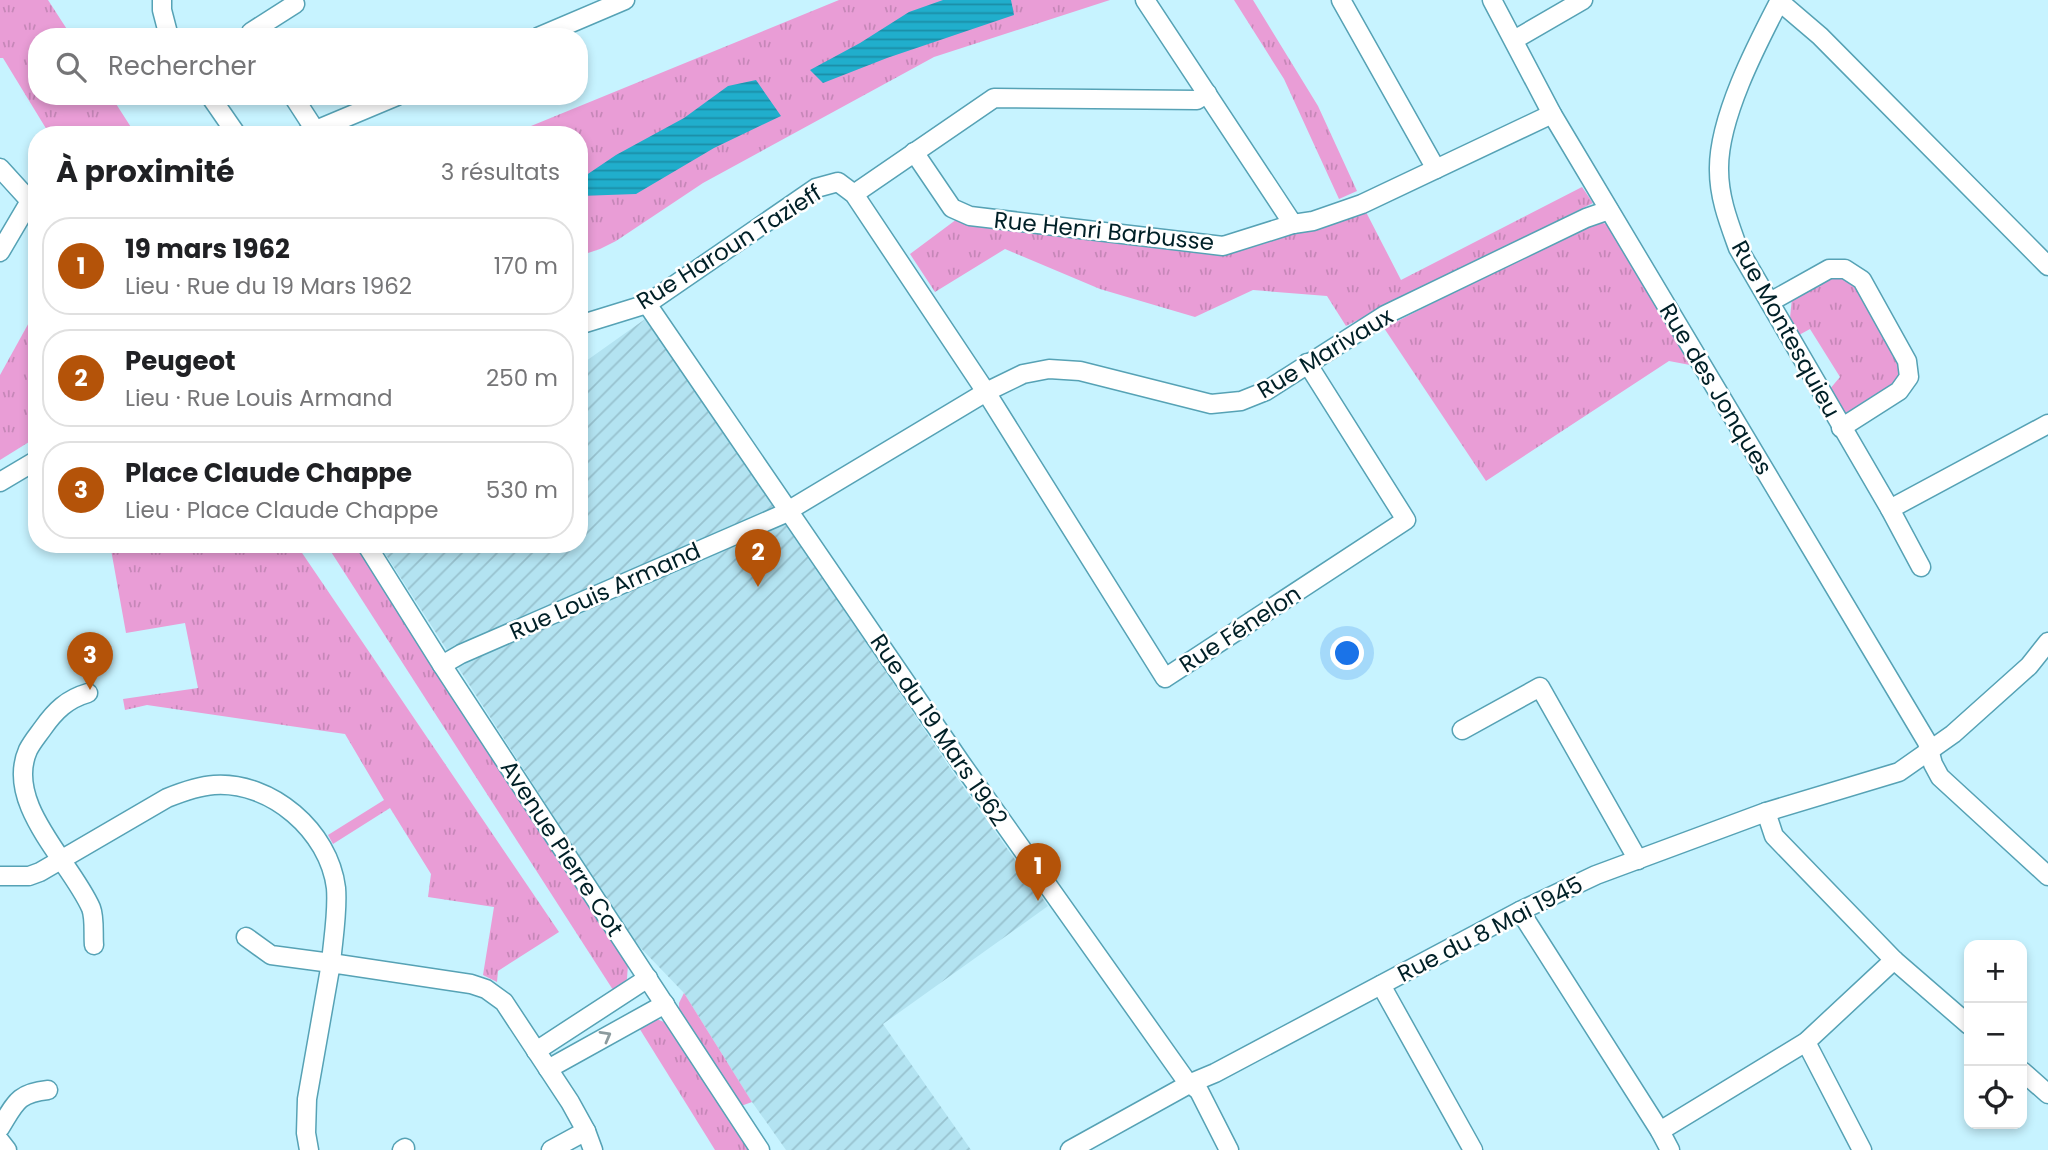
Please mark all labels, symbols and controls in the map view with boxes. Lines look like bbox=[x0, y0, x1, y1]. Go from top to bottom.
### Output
search box bbox=[28, 28, 588, 105]
icon: search bbox=[52, 48, 90, 86]
text: Rechercher bbox=[108, 48, 256, 84]
text: À proximité bbox=[56, 150, 235, 193]
text: 3 résultats bbox=[441, 156, 560, 188]
street label: Rue Haroun Tazieff bbox=[630, 177, 828, 317]
street label: Rue Henri Barbusse bbox=[992, 204, 1216, 258]
text: 19 mars 1962 bbox=[125, 231, 290, 267]
street label: Rue Montesquieu bbox=[1724, 235, 1848, 423]
text: 1 bbox=[77, 250, 85, 282]
text: 170 m bbox=[494, 250, 558, 282]
text: Lieu · Rue du 19 Mars 1962 bbox=[125, 270, 412, 302]
street label: Rue des Jonques bbox=[1652, 297, 1780, 481]
street label: Rue Marivaux bbox=[1251, 300, 1399, 406]
text: Peugeot bbox=[125, 343, 236, 379]
text: 2 bbox=[74, 362, 88, 394]
text: 250 m bbox=[486, 362, 558, 394]
text: Lieu · Rue Louis Armand bbox=[125, 382, 393, 414]
text: Place Claude Chappe bbox=[125, 455, 412, 491]
text: 3 bbox=[74, 474, 88, 506]
text: 530 m bbox=[486, 474, 558, 506]
text: Lieu · Place Claude Chappe bbox=[125, 494, 439, 526]
pin: 2 bbox=[735, 529, 781, 587]
street label: Rue Louis Armand bbox=[504, 535, 706, 647]
street label: Rue Fénelon bbox=[1173, 578, 1307, 680]
street label: Rue du 19 Mars 1962 bbox=[863, 628, 1015, 832]
pin: 3 bbox=[67, 632, 113, 690]
your location bbox=[1330, 636, 1364, 670]
street label: Avenue Pierre Cot bbox=[493, 754, 631, 942]
pin: 1 bbox=[1015, 843, 1061, 901]
street label: Rue du 8 Mai 1945 bbox=[1392, 868, 1588, 990]
map controls bbox=[1964, 940, 2027, 1129]
button: + bbox=[1964, 940, 2027, 1003]
button: − bbox=[1964, 1003, 2027, 1066]
one-way arrow bbox=[599, 1031, 612, 1044]
button: locate bbox=[1964, 1066, 2027, 1129]

